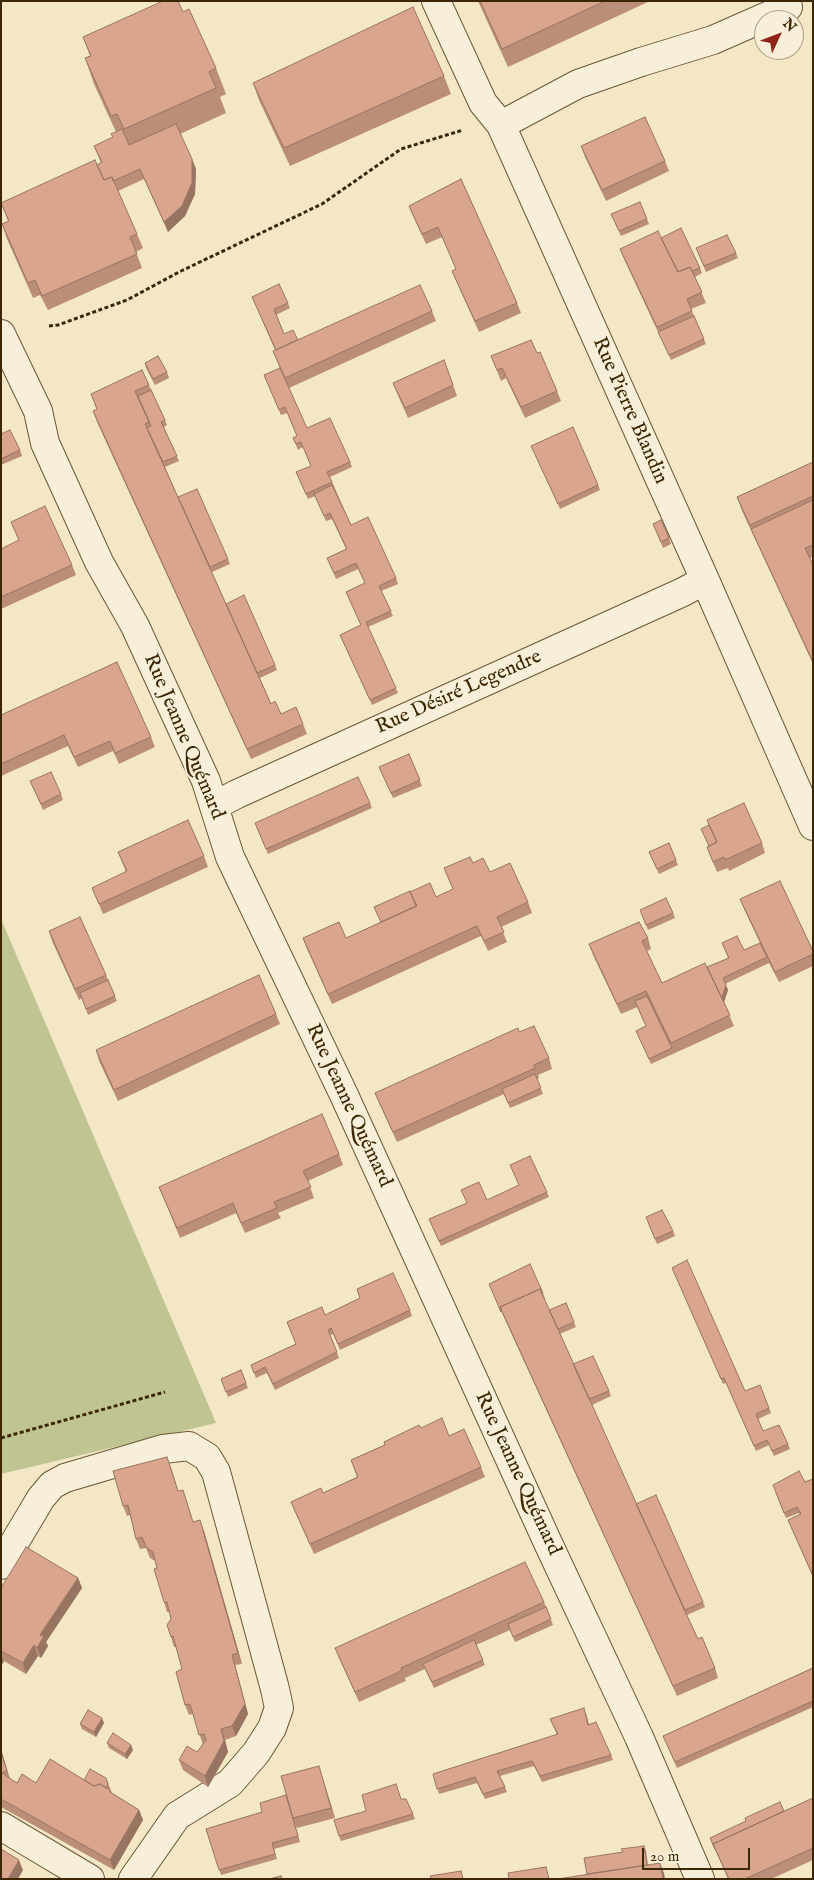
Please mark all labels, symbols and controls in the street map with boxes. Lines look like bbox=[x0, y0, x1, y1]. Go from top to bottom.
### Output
north arrow bbox=[754, 10, 804, 60]
text: N bbox=[779, 15, 800, 36]
street label: Rue Pierre Blandin bbox=[586, 334, 672, 488]
street label: Rue Désiré Legendre bbox=[372, 646, 546, 740]
street label: Rue Jeanne Quémard bbox=[137, 651, 229, 823]
street label: Rue Jeanne Quémard bbox=[300, 1021, 396, 1191]
street label: Rue Jeanne Quémard bbox=[469, 1389, 565, 1559]
scale bar bbox=[644, 1838, 752, 1870]
text: 20 m bbox=[650, 1847, 679, 1866]

